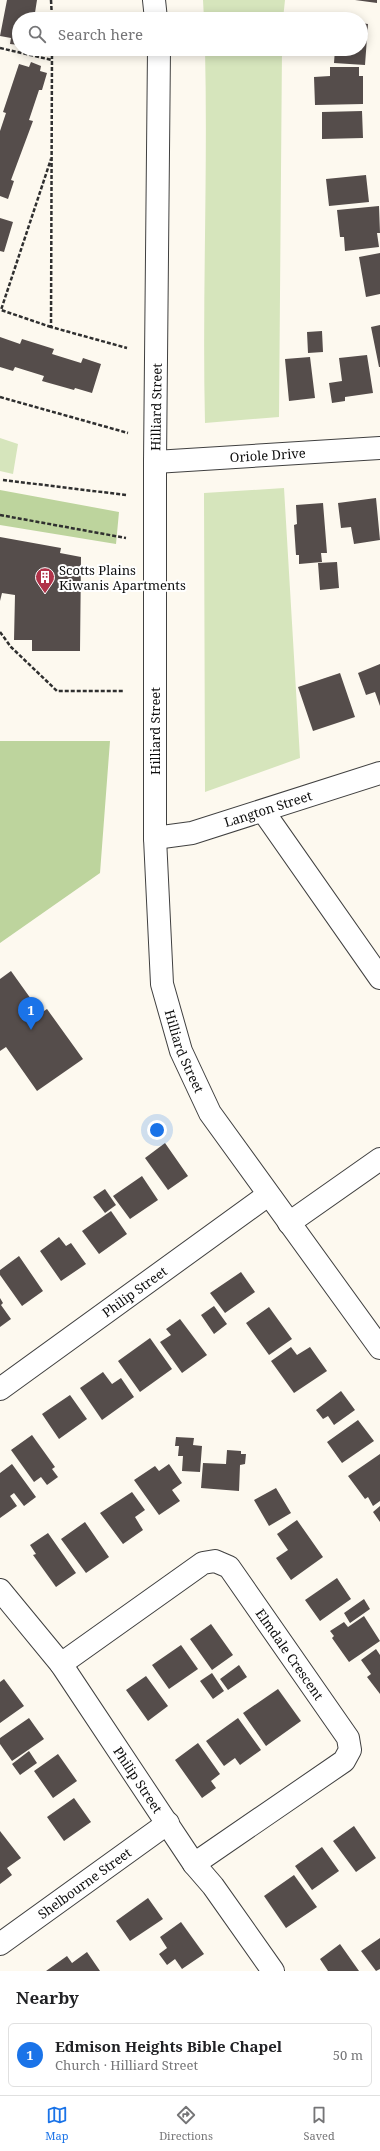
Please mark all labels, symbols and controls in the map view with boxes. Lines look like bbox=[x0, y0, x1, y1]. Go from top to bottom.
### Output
search box bbox=[12, 12, 368, 56]
icon: search bbox=[26, 23, 48, 45]
text: Search here bbox=[58, 24, 143, 44]
street label: Hilliard Street bbox=[146, 363, 166, 451]
street label: Oriole Drive bbox=[229, 444, 306, 466]
place label: Scotts Plains Kiwanis Apartments bbox=[59, 561, 186, 594]
building icon: Scotts Plains Kiwanis Apartments bbox=[34, 566, 56, 594]
street label: Hilliard Street bbox=[146, 687, 164, 775]
street label: Langton Street bbox=[222, 786, 314, 831]
pin: 1 bbox=[18, 997, 44, 1030]
street label: Hilliard Street bbox=[161, 1007, 208, 1096]
your location bbox=[147, 1120, 167, 1140]
street label: Philip Street bbox=[98, 1262, 171, 1321]
street label: Elmdale Crescent bbox=[252, 1605, 328, 1704]
street label: Philip Street bbox=[109, 1743, 167, 1817]
street label: Shelbourne Street bbox=[34, 1843, 135, 1923]
text: Nearby bbox=[16, 1986, 79, 2009]
text: Edmison Heights Bible Chapel bbox=[55, 2036, 282, 2056]
text: 1 bbox=[26, 2046, 34, 2064]
text: 50 m bbox=[333, 2046, 363, 2064]
text: Church · Hilliard Street bbox=[55, 2056, 198, 2074]
tab: Map bbox=[45, 2104, 69, 2143]
tab: Directions bbox=[159, 2104, 213, 2143]
tab: Saved bbox=[304, 2104, 335, 2143]

